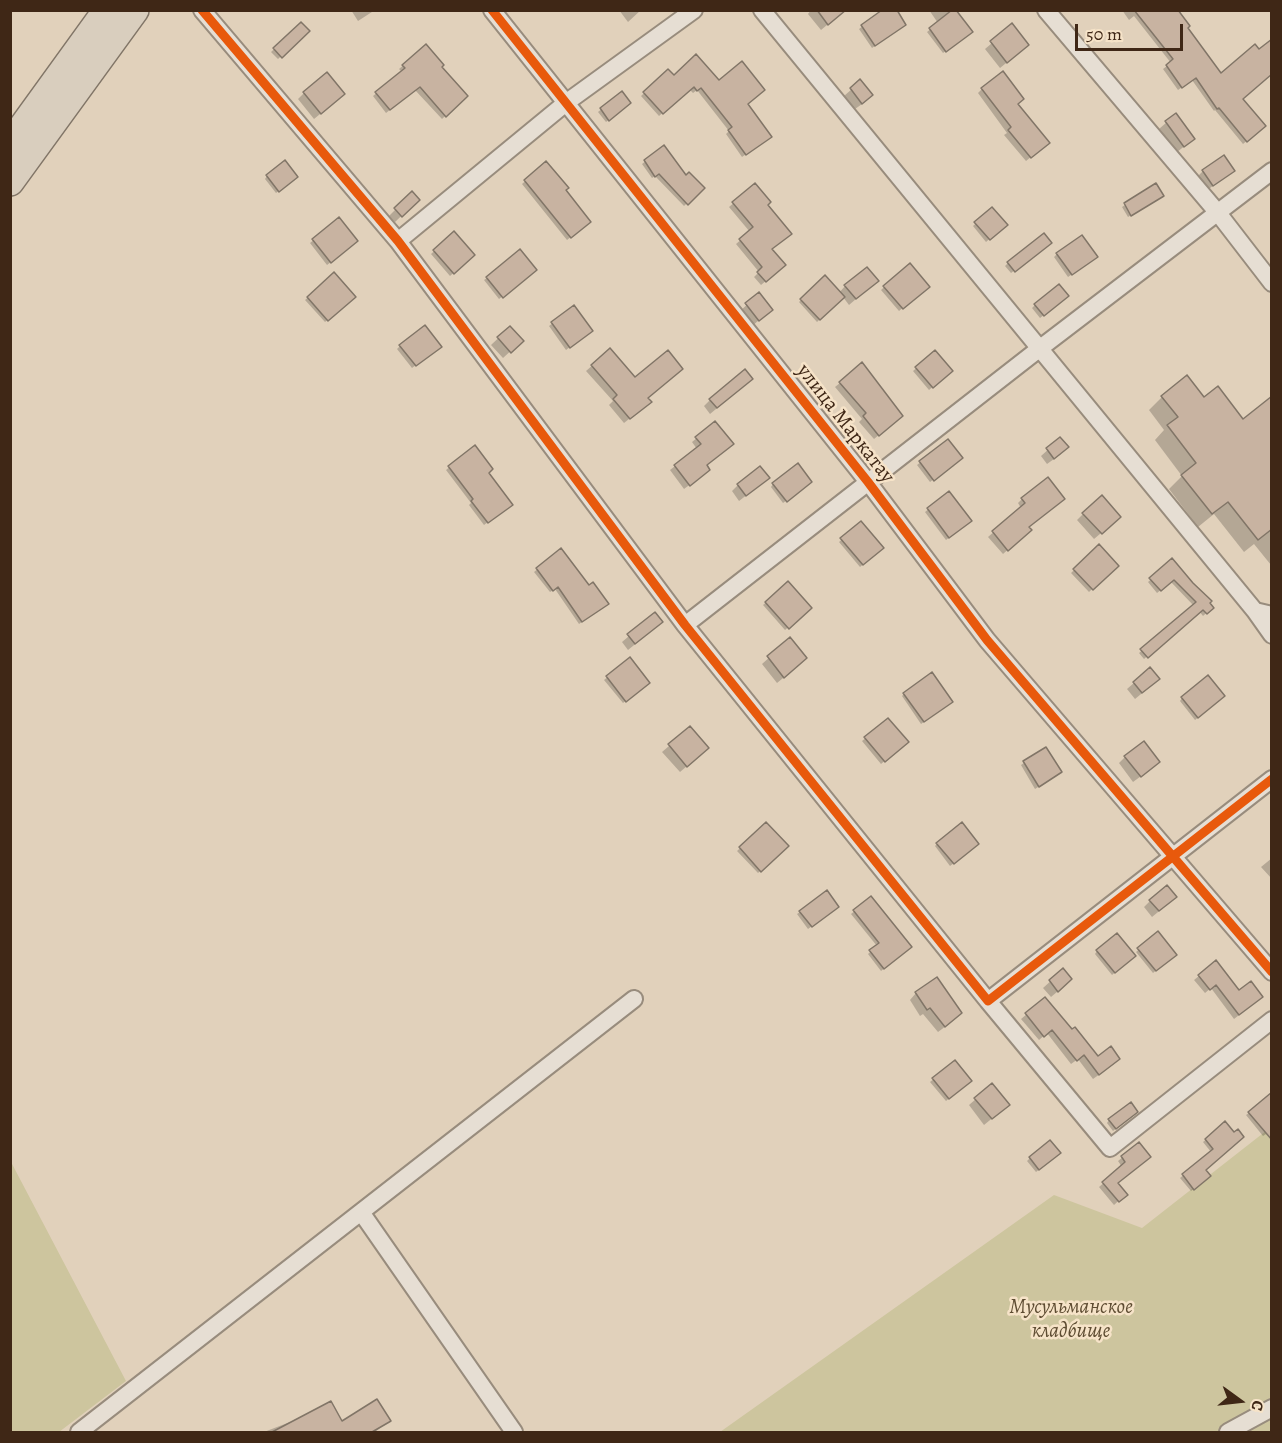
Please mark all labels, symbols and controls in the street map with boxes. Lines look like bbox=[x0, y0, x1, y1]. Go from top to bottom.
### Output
scale bar bbox=[1078, 12, 1186, 50]
text: 50 m bbox=[1086, 22, 1122, 46]
street label: улица Маркатау bbox=[791, 359, 899, 489]
park label: Мусульманское кладбище bbox=[1009, 1295, 1133, 1345]
north arrow bbox=[1210, 1371, 1270, 1431]
text: С bbox=[1245, 1398, 1269, 1413]

